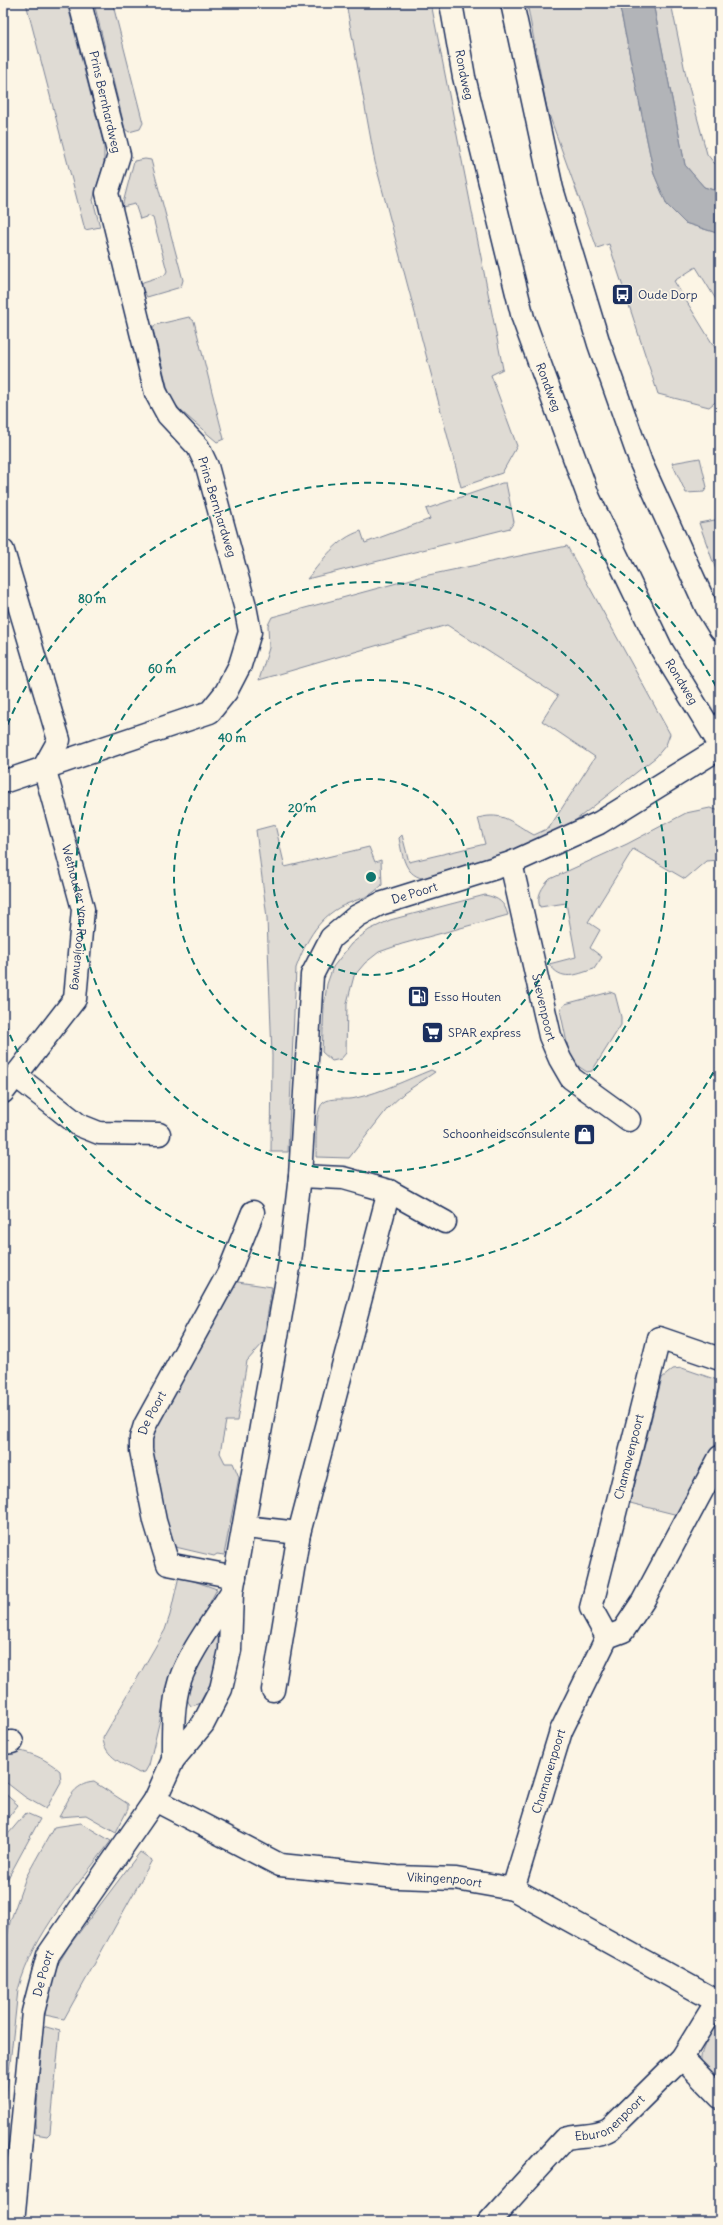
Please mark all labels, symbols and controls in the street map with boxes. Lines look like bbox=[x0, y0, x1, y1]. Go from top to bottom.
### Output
street label: Rondweg bbox=[452, 48, 477, 101]
street label: Prins Bernhardweg bbox=[86, 49, 125, 154]
bus stop icon: Oude Dorp bbox=[610, 282, 636, 308]
place label: Oude Dorp bbox=[638, 287, 698, 302]
street label: Rondweg bbox=[533, 361, 565, 414]
street label: Prins Bernhardweg bbox=[195, 455, 240, 559]
text: 80 m bbox=[78, 591, 107, 606]
street label: Rondweg bbox=[662, 656, 702, 707]
text: 60 m bbox=[148, 661, 177, 676]
text: 40 m bbox=[218, 730, 247, 745]
text: 20 m bbox=[288, 800, 316, 815]
street label: Wethouder van Rooijenweg bbox=[59, 843, 91, 991]
centre of rings bbox=[364, 870, 378, 884]
street label: De Poort bbox=[389, 879, 439, 907]
street label: Suevenpoort bbox=[529, 972, 559, 1043]
fuel station icon: Esso Houten bbox=[405, 984, 431, 1010]
place label: Esso Houten bbox=[434, 989, 501, 1004]
supermarket icon: SPAR express bbox=[420, 1020, 446, 1046]
place label: SPAR express bbox=[448, 1025, 521, 1040]
shop icon: Schoonheidsconsulente bbox=[572, 1121, 598, 1147]
place label: Schoonheidsconsulente bbox=[443, 1126, 570, 1141]
street label: De Poort bbox=[134, 1388, 169, 1436]
street label: Chamavenpoort bbox=[611, 1412, 647, 1501]
street label: Chamavenpoort bbox=[528, 1727, 568, 1815]
street label: Vikingenpoort bbox=[407, 1869, 483, 1890]
street label: De Poort bbox=[29, 1947, 56, 1998]
street label: Eburonenpoort bbox=[574, 2091, 647, 2144]

